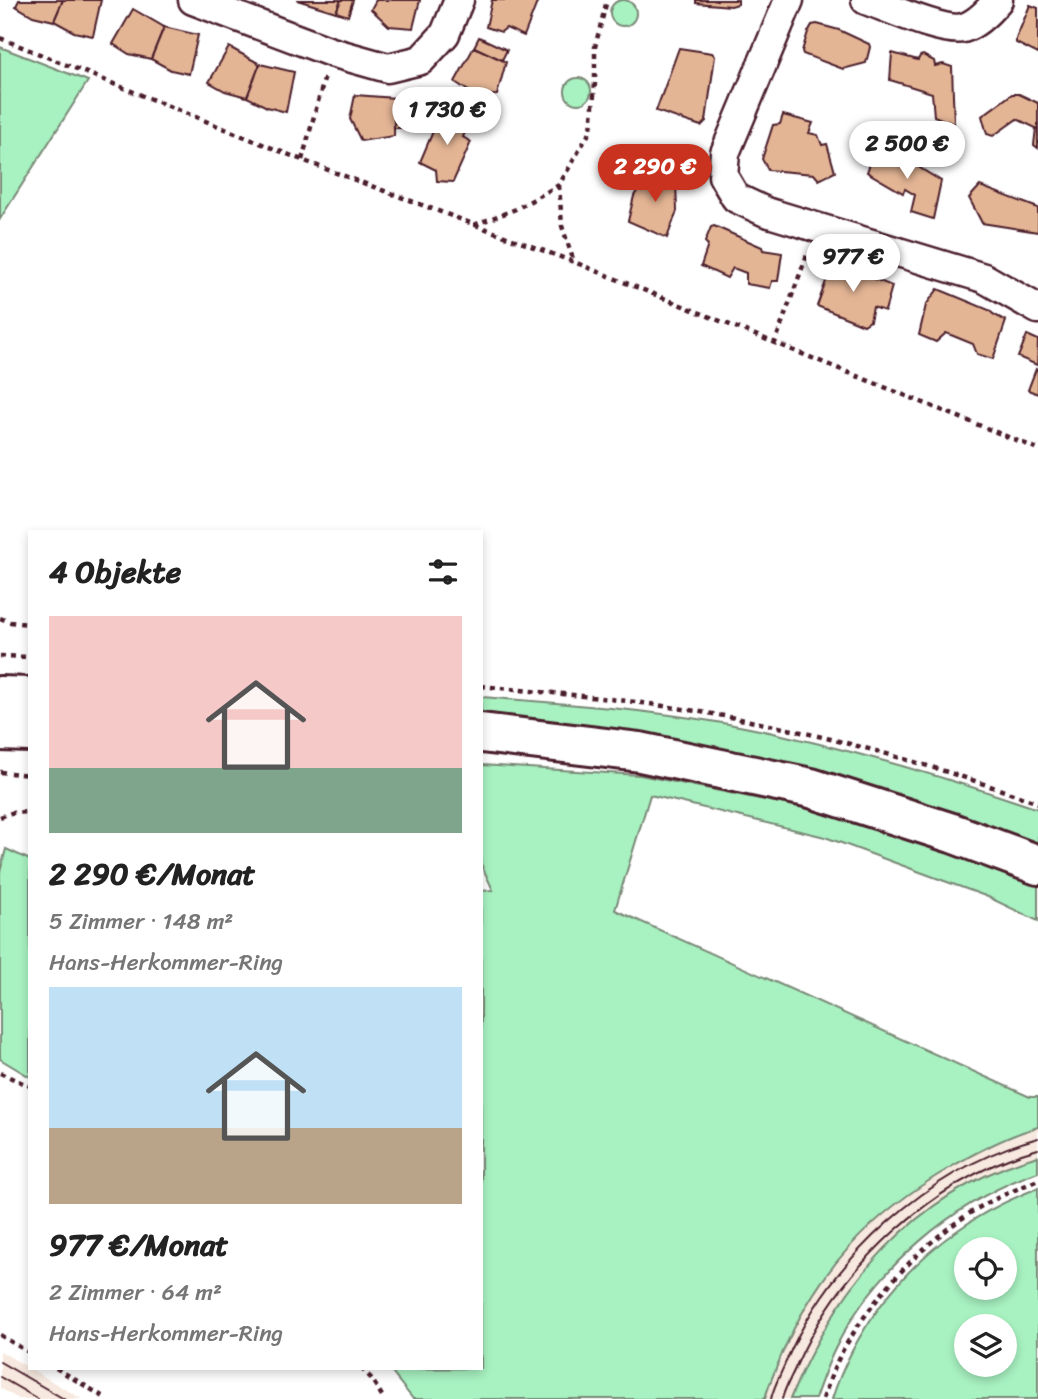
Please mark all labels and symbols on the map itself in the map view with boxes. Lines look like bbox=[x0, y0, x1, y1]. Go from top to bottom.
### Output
pin: 1 730 € bbox=[382, 88, 512, 147]
pin: 2 500 € bbox=[842, 122, 972, 181]
pin: 2 290 € bbox=[590, 144, 720, 204]
pin: 977 € bbox=[804, 234, 902, 294]

